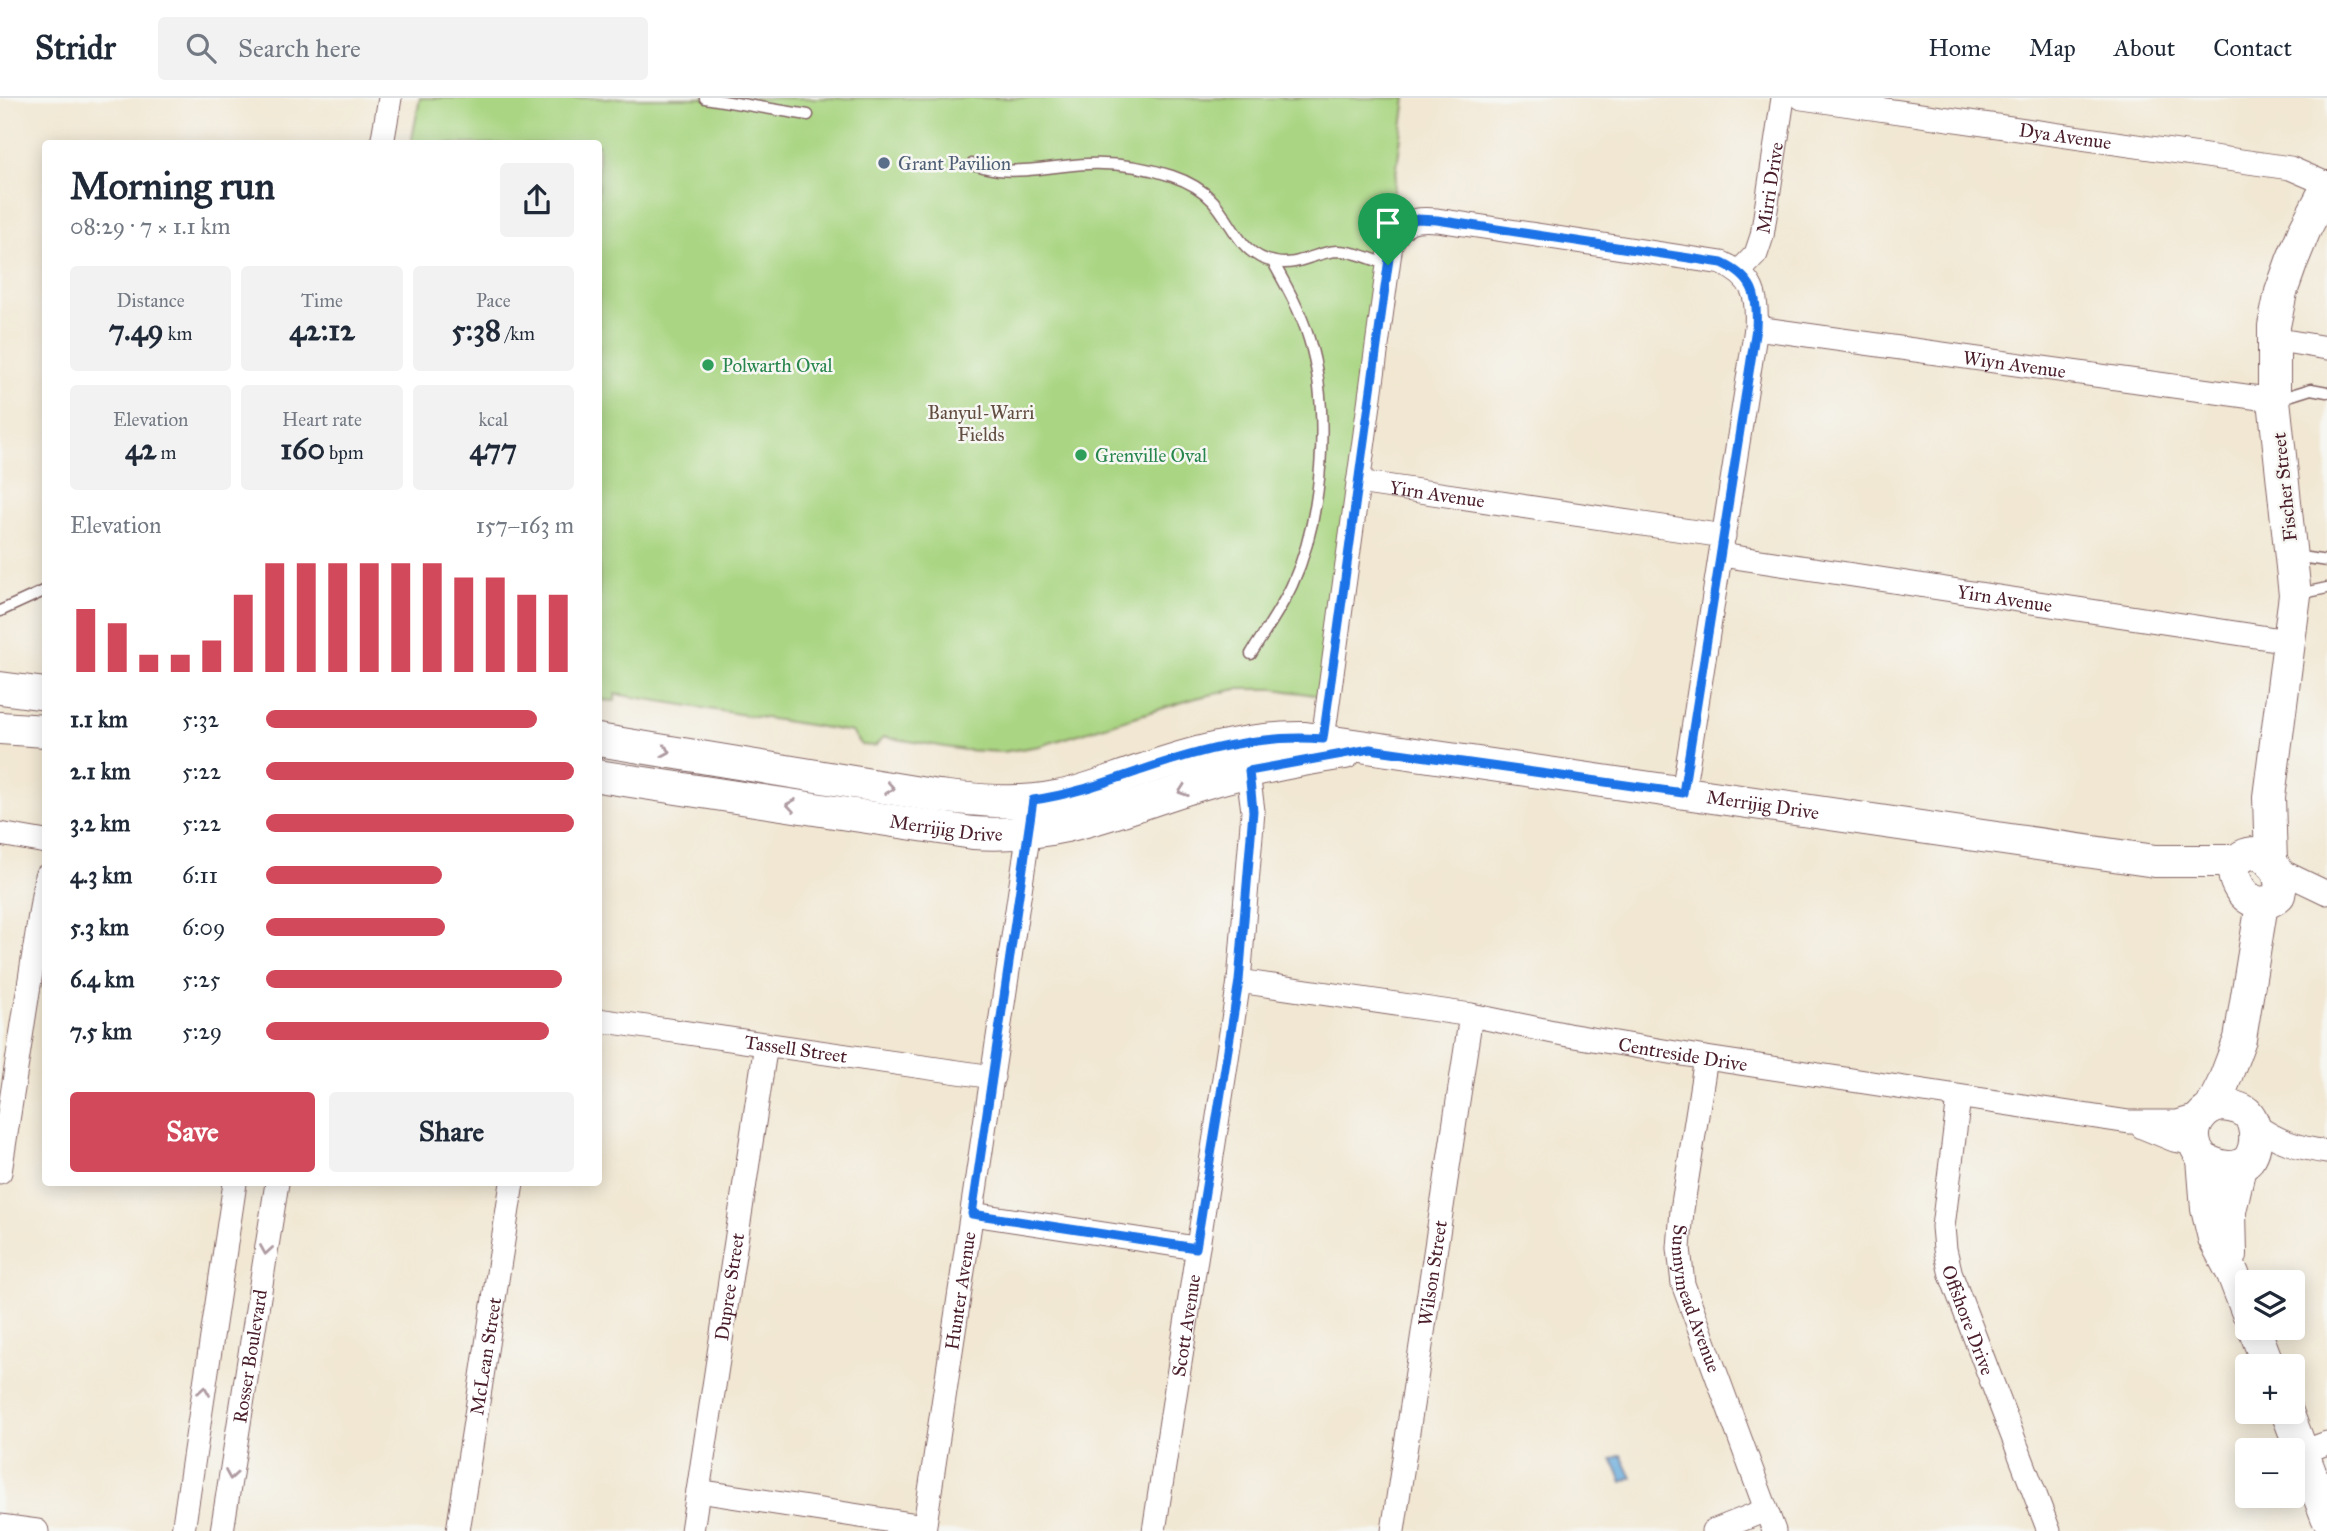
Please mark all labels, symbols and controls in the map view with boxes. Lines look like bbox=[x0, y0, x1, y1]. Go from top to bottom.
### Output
search box bbox=[158, 17, 648, 80]
text: Stridr bbox=[35, 28, 116, 68]
icon: search bbox=[182, 29, 220, 67]
text: Search here bbox=[238, 32, 361, 64]
text: Home bbox=[1928, 33, 1991, 63]
text: Map bbox=[2029, 33, 2076, 63]
text: About bbox=[2114, 33, 2175, 63]
text: Contact bbox=[2213, 33, 2292, 63]
street label: Dya Avenue bbox=[2018, 118, 2113, 154]
street label: Mirri Drive bbox=[1752, 140, 1788, 235]
place label: Grant Pavilion bbox=[898, 152, 1011, 175]
marker: Grant Pavilion bbox=[876, 155, 892, 171]
text: Morning run bbox=[70, 163, 275, 209]
button: share bbox=[500, 163, 574, 237]
pin bbox=[1358, 193, 1418, 265]
icon: arrive bbox=[1369, 204, 1407, 242]
text: 08:29 · 7 × 1.1 km bbox=[70, 212, 231, 240]
text: Distance bbox=[117, 289, 185, 312]
text: Time bbox=[301, 289, 343, 312]
text: Pace bbox=[476, 289, 511, 312]
text: 7.49 bbox=[109, 312, 164, 348]
text: 42:12 bbox=[289, 312, 355, 348]
text: 5:38 bbox=[452, 312, 501, 348]
text: km bbox=[164, 322, 193, 345]
text: /km bbox=[501, 322, 535, 345]
street label: Wiyn Avenue bbox=[1962, 346, 2067, 383]
place label: Polwarth Oval bbox=[722, 354, 834, 377]
marker: Polwarth Oval bbox=[700, 357, 716, 373]
park label: Banyul-Warri Fields bbox=[927, 401, 1035, 446]
text: Elevation bbox=[113, 408, 188, 431]
text: Heart rate bbox=[282, 408, 362, 431]
text: kcal bbox=[478, 408, 508, 431]
text: 42 bbox=[125, 431, 156, 467]
text: 160 bbox=[280, 431, 325, 467]
text: 477 bbox=[470, 431, 517, 467]
street label: Fischer Street bbox=[2267, 431, 2302, 543]
text: m bbox=[156, 441, 176, 464]
text: bpm bbox=[325, 441, 364, 464]
place label: Grenville Oval bbox=[1095, 444, 1208, 467]
marker: Grenville Oval bbox=[1073, 447, 1089, 463]
street label: Yirn Avenue bbox=[1388, 476, 1486, 513]
text: Elevation bbox=[70, 511, 161, 539]
text: 157–163 m bbox=[476, 511, 574, 539]
street label: Yirn Avenue bbox=[1956, 580, 2054, 617]
text: 1.1 km bbox=[70, 705, 128, 733]
text: 5:32 bbox=[182, 705, 219, 733]
one-way arrow bbox=[660, 743, 672, 758]
text: 2.1 km bbox=[70, 757, 131, 785]
text: 5:22 bbox=[182, 757, 221, 785]
one-way arrow bbox=[884, 780, 896, 795]
one-way arrow bbox=[1178, 783, 1190, 797]
street label: Merrijig Drive bbox=[1705, 785, 1821, 824]
one-way arrow bbox=[785, 798, 796, 813]
text: 3.2 km bbox=[70, 809, 130, 837]
text: 5:22 bbox=[182, 809, 221, 837]
street label: Merrijig Drive bbox=[888, 809, 1003, 846]
text: 4.3 km bbox=[70, 861, 132, 889]
text: 6:11 bbox=[182, 861, 218, 889]
text: 5.3 km bbox=[70, 913, 129, 941]
text: 6:09 bbox=[182, 913, 225, 941]
text: 6.4 km bbox=[70, 965, 135, 993]
text: 5:25 bbox=[182, 965, 220, 993]
text: 7.5 km bbox=[70, 1017, 132, 1045]
text: 5:29 bbox=[182, 1017, 222, 1045]
street label: Tassell Street bbox=[743, 1030, 849, 1068]
street label: Centreside Drive bbox=[1617, 1033, 1749, 1076]
button: Save bbox=[70, 1092, 315, 1172]
button: Share bbox=[329, 1092, 574, 1172]
street label: Wilson Street bbox=[1413, 1218, 1452, 1327]
street label: Sunnymead Avenue bbox=[1667, 1224, 1726, 1376]
street label: Hunter Avenue bbox=[940, 1230, 981, 1352]
street label: Dupree Street bbox=[710, 1231, 749, 1342]
one-way arrow bbox=[259, 1245, 274, 1256]
street label: Offshore Drive bbox=[1937, 1263, 1999, 1379]
map controls bbox=[2235, 1270, 2305, 1508]
button: layers bbox=[2235, 1270, 2305, 1340]
street label: Scott Avenue bbox=[1167, 1273, 1206, 1378]
street label: Rosser Boulevard bbox=[228, 1287, 272, 1425]
street label: McLean Street bbox=[465, 1295, 506, 1417]
button: + bbox=[2235, 1354, 2305, 1424]
one-way arrow bbox=[196, 1385, 211, 1397]
button: − bbox=[2235, 1438, 2305, 1508]
one-way arrow bbox=[224, 1469, 239, 1481]

